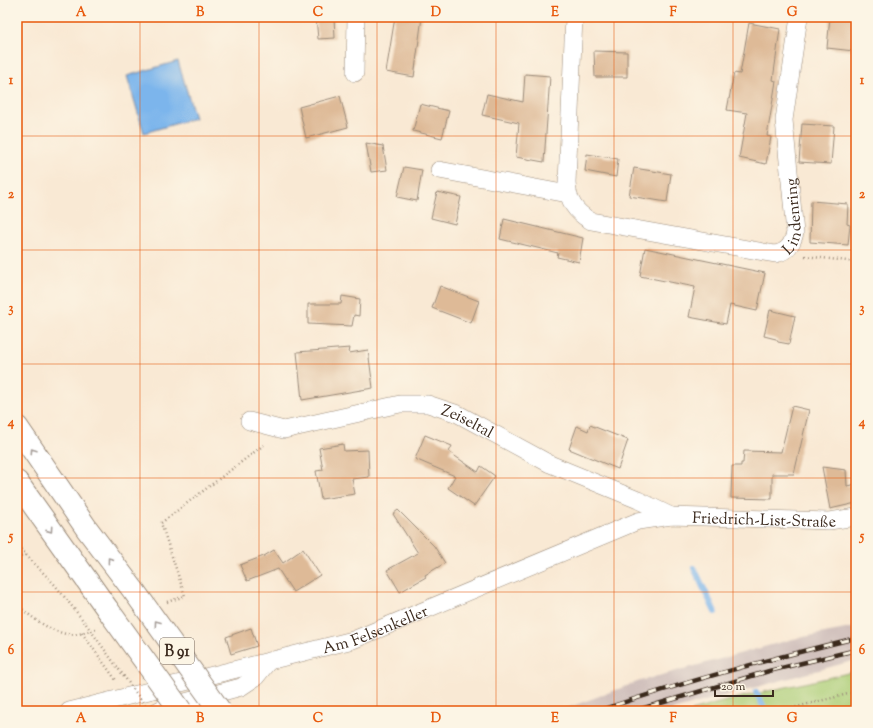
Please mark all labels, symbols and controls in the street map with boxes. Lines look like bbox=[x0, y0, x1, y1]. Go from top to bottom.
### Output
text: A bbox=[76, 4, 87, 22]
text: B bbox=[196, 4, 205, 22]
text: C bbox=[313, 4, 323, 22]
text: D bbox=[431, 4, 441, 22]
text: E bbox=[551, 4, 559, 22]
text: F bbox=[669, 4, 677, 22]
text: G bbox=[787, 4, 798, 22]
text: 1 bbox=[9, 72, 14, 90]
text: 1 bbox=[860, 72, 865, 90]
street label: Lindenring bbox=[778, 177, 809, 261]
text: 2 bbox=[8, 186, 15, 204]
text: 2 bbox=[859, 186, 866, 204]
text: 3 bbox=[8, 300, 14, 318]
text: 3 bbox=[859, 300, 865, 318]
street label: Zeiseltal bbox=[438, 400, 498, 445]
text: 4 bbox=[7, 414, 15, 432]
text: 4 bbox=[858, 414, 866, 432]
one-way arrow bbox=[30, 448, 38, 455]
street label: Friedrich-List-Straße bbox=[692, 508, 838, 535]
one-way arrow bbox=[45, 526, 53, 533]
text: 5 bbox=[8, 528, 14, 546]
text: 5 bbox=[859, 528, 865, 546]
one-way arrow bbox=[108, 557, 115, 564]
street label: Am Felsenkeller bbox=[320, 601, 432, 661]
one-way arrow bbox=[155, 620, 162, 627]
road number: B 91 bbox=[160, 638, 194, 664]
text: 6 bbox=[8, 642, 15, 660]
text: 6 bbox=[859, 642, 866, 660]
scale bar bbox=[715, 672, 773, 698]
text: 20 m bbox=[721, 678, 746, 696]
text: A bbox=[76, 710, 87, 728]
text: B bbox=[196, 710, 205, 728]
text: C bbox=[313, 710, 323, 728]
text: D bbox=[431, 710, 441, 728]
text: E bbox=[551, 710, 559, 728]
text: F bbox=[669, 710, 677, 728]
text: G bbox=[787, 710, 798, 728]

